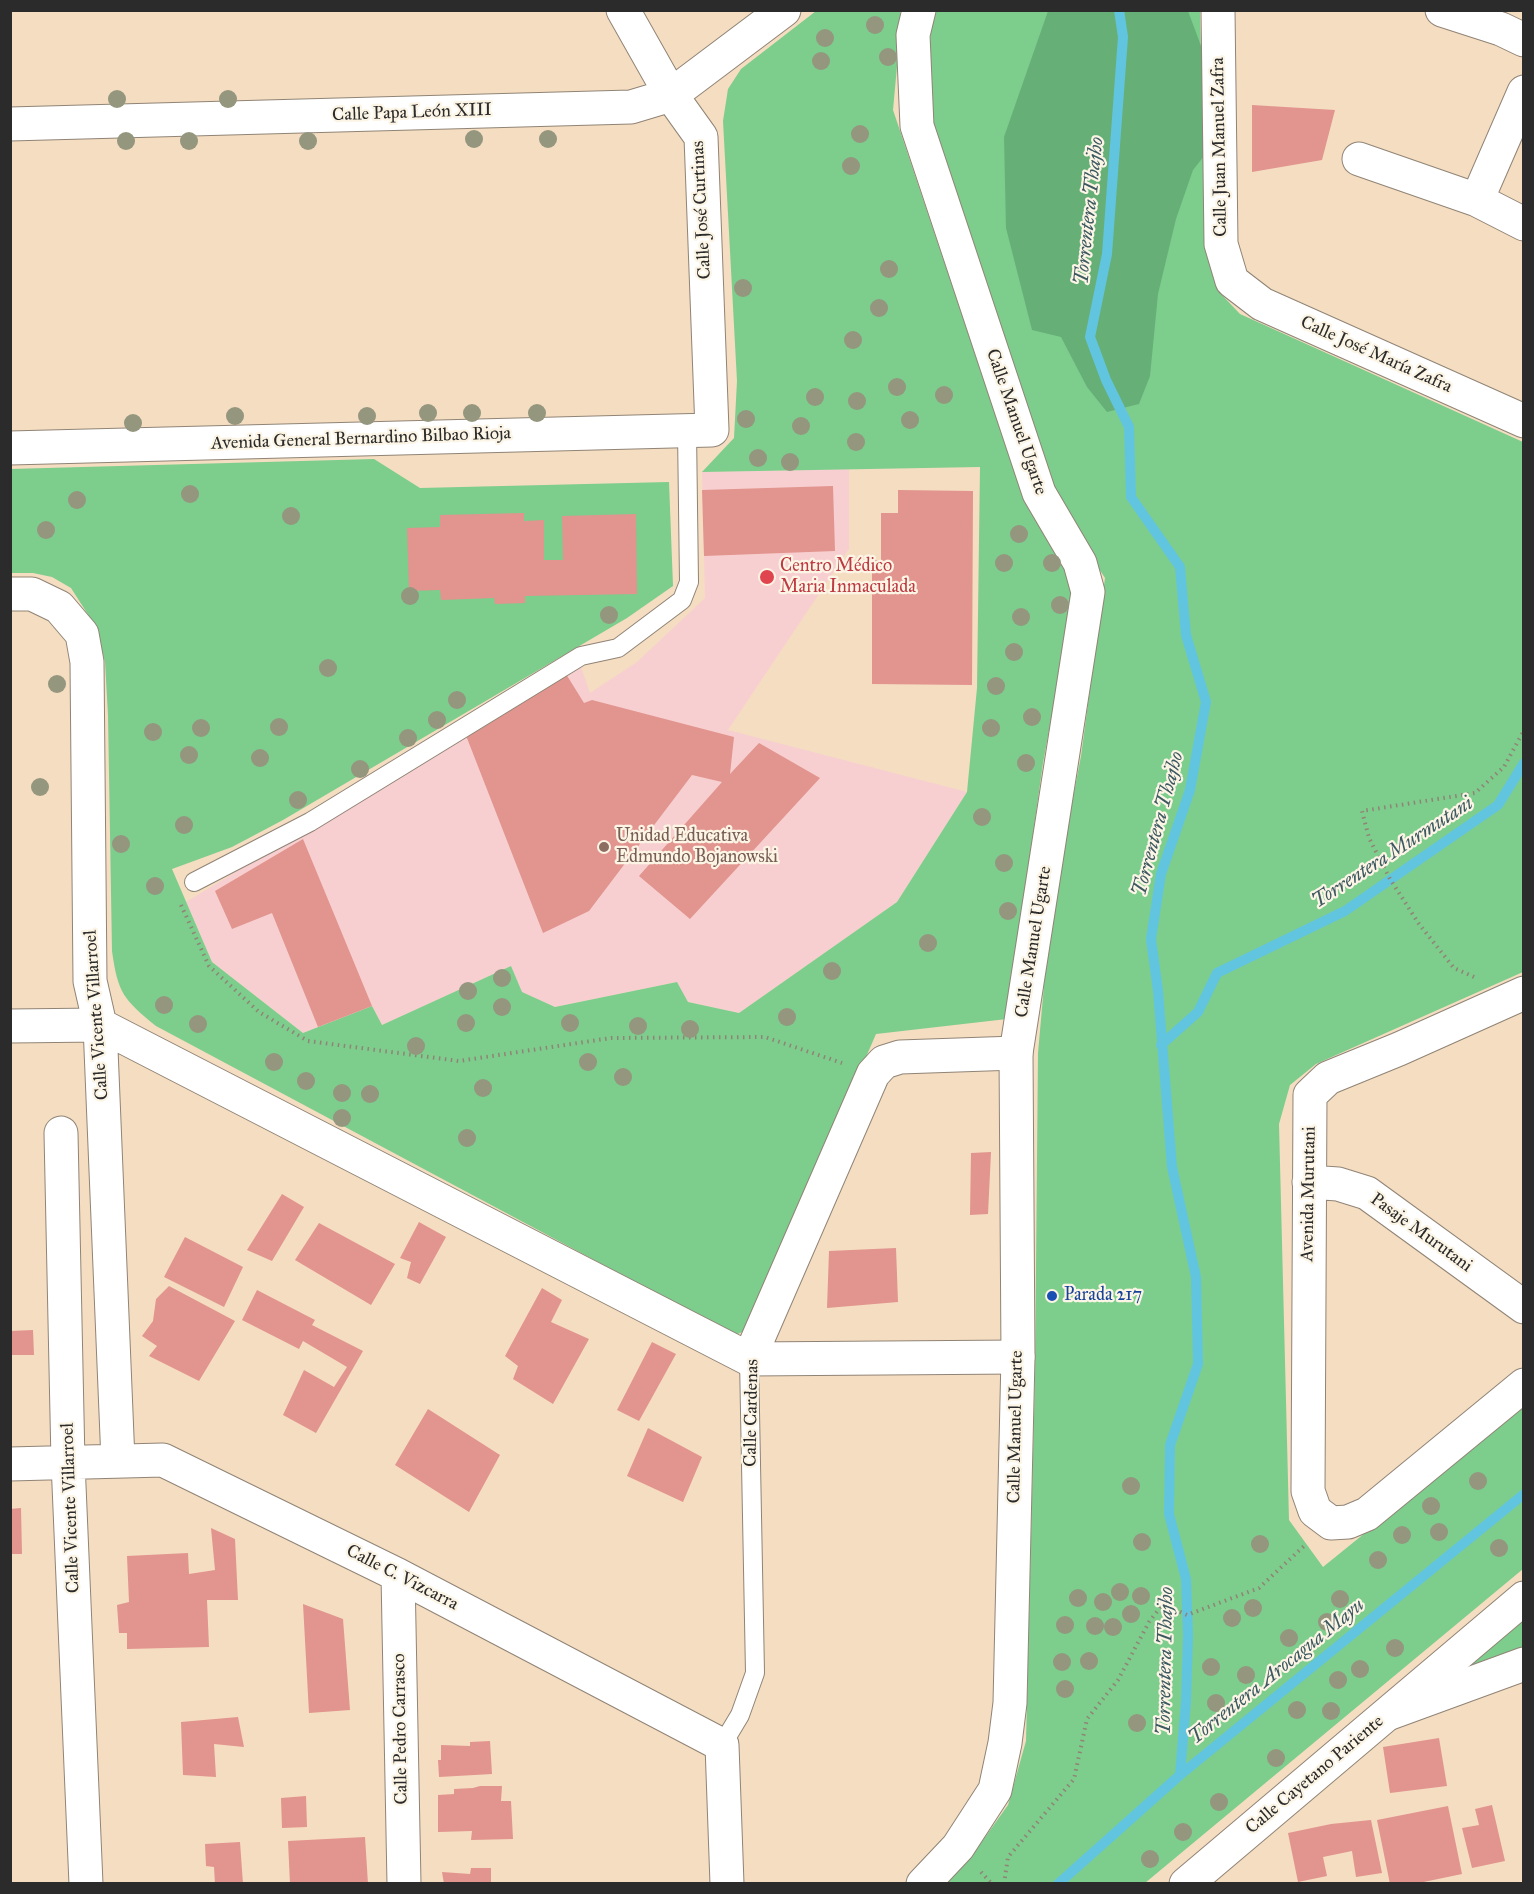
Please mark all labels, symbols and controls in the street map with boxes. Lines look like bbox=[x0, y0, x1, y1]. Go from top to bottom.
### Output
street label: Calle Juan Manuel Zafra bbox=[1208, 57, 1232, 237]
street label: Calle Papa León XIII bbox=[332, 99, 492, 127]
water label: Torrentera Thajho bbox=[1070, 136, 1110, 286]
street label: Calle José Curtinas bbox=[688, 140, 716, 280]
street label: Calle José María Zafra bbox=[1297, 312, 1455, 398]
street label: Calle Manuel Ugarte bbox=[981, 346, 1051, 498]
street label: Avenida General Bernardino Bilbao Rioja bbox=[211, 423, 511, 455]
place label: Centro Médico Maria Inmaculada bbox=[780, 556, 916, 598]
marker: Centro Médico Maria Inmaculada bbox=[758, 568, 776, 586]
water label: Torrentera Thajho bbox=[1128, 749, 1190, 899]
water label: Torrentera Murmutani bbox=[1308, 792, 1478, 914]
place label: Unidad Educativa Edmundo Bojanowski bbox=[616, 826, 778, 868]
marker: Unidad Educativa Edmundo Bojanowski bbox=[597, 840, 611, 854]
street label: Calle Manuel Ugarte bbox=[1011, 865, 1057, 1019]
street label: Calle Vicente Villarroel bbox=[80, 929, 114, 1101]
street label: Avenida Murutani bbox=[1297, 1126, 1321, 1262]
street label: Pasaje Murutani bbox=[1366, 1189, 1476, 1277]
place label: Parada 217 bbox=[1064, 1285, 1142, 1307]
marker: Parada 217 bbox=[1045, 1289, 1059, 1303]
street label: Calle Manuel Ugarte bbox=[1004, 1350, 1028, 1504]
street label: Calle Cardenas bbox=[740, 1359, 764, 1467]
street label: Calle Vicente Villarroel bbox=[57, 1422, 85, 1594]
street label: Calle C. Vizcarra bbox=[342, 1540, 462, 1616]
water label: Torrentera Thajho bbox=[1153, 1587, 1179, 1735]
water label: Torrentera Arocagua Mayu bbox=[1184, 1594, 1370, 1750]
street label: Calle Pedro Carrasco bbox=[389, 1653, 413, 1805]
street label: Calle Cayetano Pariente bbox=[1242, 1711, 1388, 1839]

